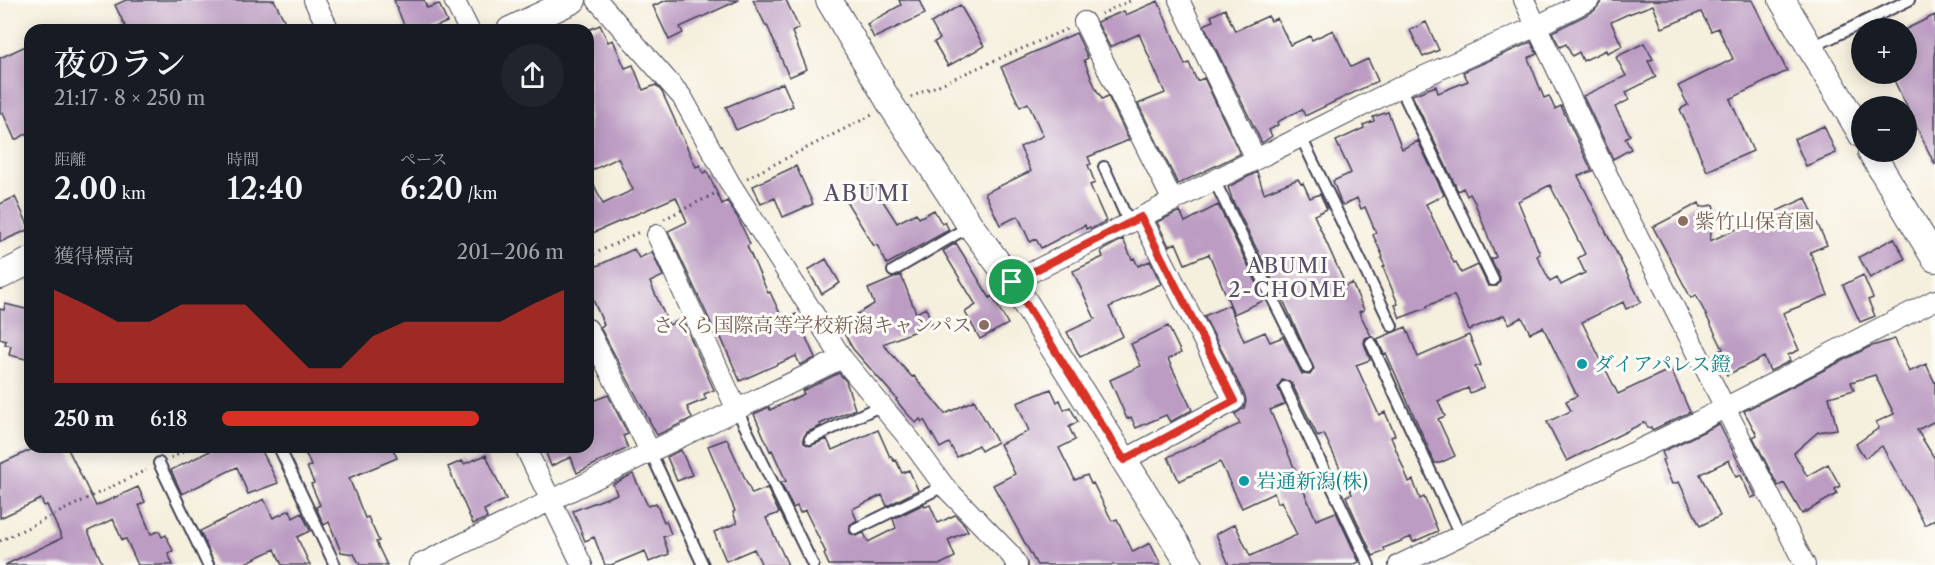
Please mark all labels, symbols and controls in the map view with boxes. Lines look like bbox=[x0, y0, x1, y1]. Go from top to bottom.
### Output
map controls bbox=[1851, 18, 1917, 162]
button: + bbox=[1851, 18, 1917, 84]
text: 夜のラン bbox=[54, 43, 186, 84]
button: share bbox=[501, 44, 564, 107]
text: 21:17 · 8 × 250 m bbox=[54, 86, 205, 110]
button: − bbox=[1851, 96, 1917, 162]
text: 距離 bbox=[54, 149, 86, 169]
text: 時間 bbox=[227, 149, 259, 169]
text: ペース bbox=[400, 149, 447, 169]
text: 2.00 bbox=[54, 170, 117, 207]
text: 12:40 bbox=[227, 170, 303, 207]
text: 6:20 bbox=[400, 170, 463, 207]
district label: ABUMI bbox=[823, 180, 910, 207]
text: km bbox=[117, 183, 146, 203]
text: /km bbox=[463, 183, 497, 203]
place label: 紫竹山保育園 bbox=[1695, 209, 1815, 233]
marker: 紫竹山保育園 bbox=[1676, 214, 1690, 228]
text: 201–206 m bbox=[457, 240, 564, 264]
text: 獲得標高 bbox=[54, 244, 134, 268]
district label: ABUMI 2-CHOME bbox=[1228, 253, 1348, 302]
pin bbox=[986, 256, 1037, 307]
icon: arrive bbox=[995, 265, 1028, 298]
place label: さくら国際高等学校新潟キャンパス bbox=[653, 313, 972, 337]
marker: さくら国際高等学校新潟キャンパス bbox=[977, 318, 991, 332]
place label: ダイアパレス鐙 bbox=[1594, 352, 1731, 376]
marker: ダイアパレス鐙 bbox=[1575, 357, 1589, 371]
text: 250 m bbox=[54, 407, 115, 431]
text: 6:18 bbox=[150, 407, 188, 431]
place label: 岩通新潟(株) bbox=[1256, 469, 1368, 493]
marker: 岩通新潟(株) bbox=[1237, 474, 1251, 488]

